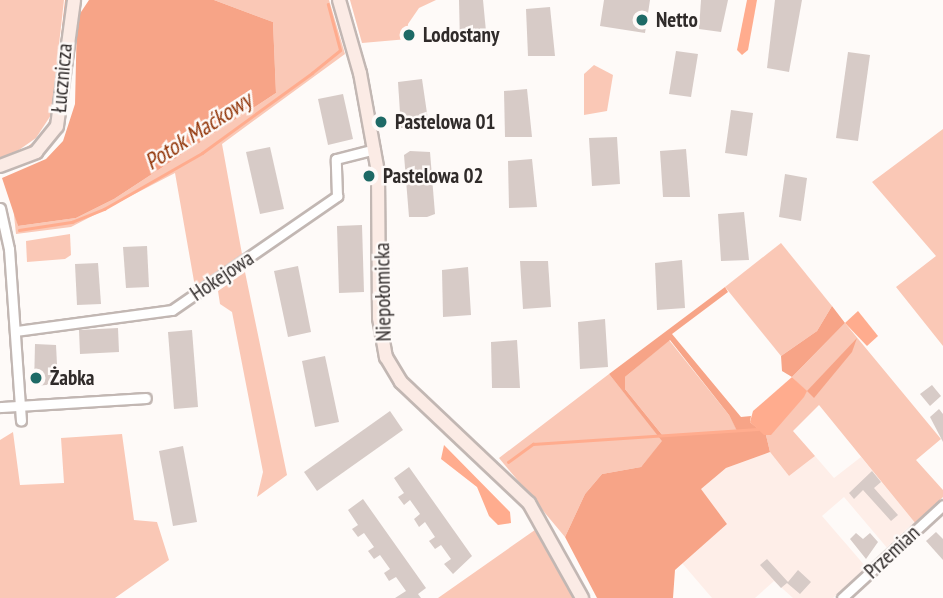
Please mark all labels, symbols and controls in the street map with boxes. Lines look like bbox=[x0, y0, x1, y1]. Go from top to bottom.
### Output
place label: Netto bbox=[656, 7, 698, 33]
marker: Netto bbox=[634, 12, 650, 28]
place label: Lodostany bbox=[423, 22, 499, 48]
marker: Lodostany bbox=[401, 27, 417, 43]
street label: Łucznicza bbox=[46, 42, 78, 114]
water label: Potok Maćkowy bbox=[139, 86, 257, 176]
place label: Pastelowa 01 bbox=[395, 109, 496, 135]
marker: Pastelowa 01 bbox=[373, 114, 389, 130]
place label: Pastelowa 02 bbox=[383, 163, 484, 189]
marker: Pastelowa 02 bbox=[361, 168, 377, 184]
street label: Niepołomicka bbox=[370, 242, 396, 342]
street label: Hokejowa bbox=[185, 246, 259, 306]
place label: Żabka bbox=[50, 365, 95, 391]
marker: Żabka bbox=[28, 370, 44, 386]
street label: Przemian bbox=[859, 520, 925, 584]

